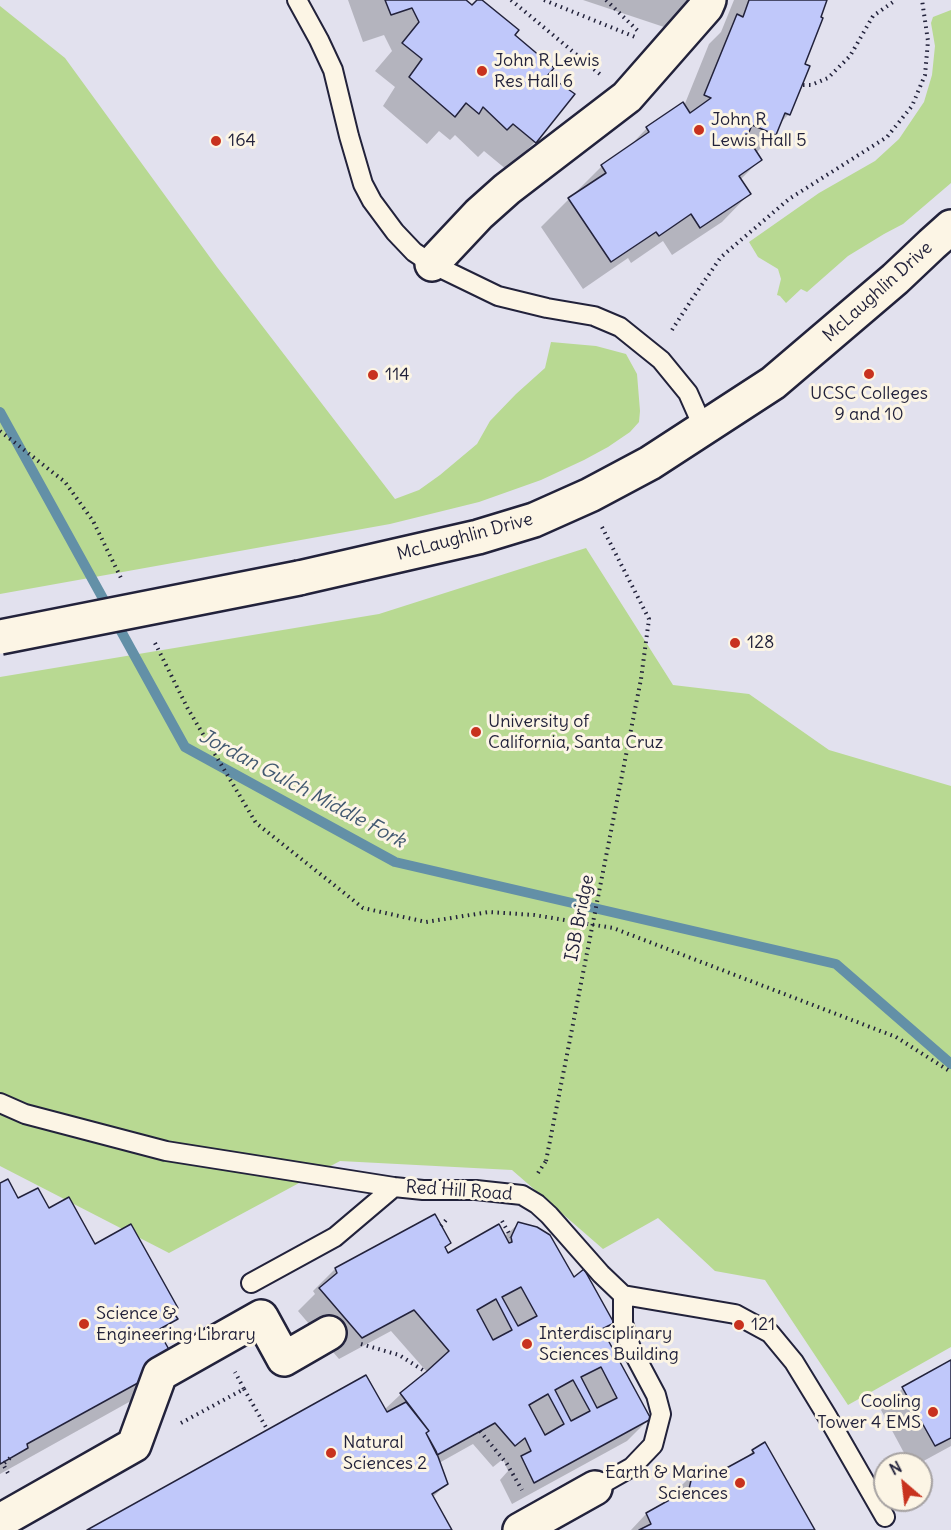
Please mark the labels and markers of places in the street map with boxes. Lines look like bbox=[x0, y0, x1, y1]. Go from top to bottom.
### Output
place label: John R Lewis Res Hall 6 bbox=[494, 50, 599, 92]
marker: John R Lewis Res Hall 6 bbox=[475, 64, 489, 78]
place label: John R Lewis Hall 5 bbox=[711, 109, 806, 152]
marker: John R Lewis Hall 5 bbox=[692, 123, 706, 137]
place label: 164 bbox=[228, 130, 256, 152]
marker: 164 bbox=[209, 134, 223, 148]
place label: 114 bbox=[385, 364, 410, 386]
marker: UCSC Colleges 9 and 10 bbox=[862, 367, 876, 381]
marker: 114 bbox=[366, 368, 380, 382]
place label: UCSC Colleges 9 and 10 bbox=[810, 383, 928, 426]
place label: 128 bbox=[747, 632, 774, 654]
marker: 128 bbox=[728, 636, 742, 650]
place label: University of California, Santa Cruz bbox=[488, 711, 663, 754]
marker: University of California, Santa Cruz bbox=[469, 725, 483, 739]
place label: Science & Engineering Library bbox=[96, 1303, 256, 1346]
place label: 121 bbox=[751, 1314, 775, 1336]
marker: Science & Engineering Library bbox=[77, 1317, 91, 1331]
marker: 121 bbox=[732, 1318, 746, 1332]
place label: Interdisciplinary Sciences Building bbox=[539, 1323, 679, 1366]
marker: Interdisciplinary Sciences Building bbox=[520, 1337, 534, 1351]
place label: Cooling Tower 4 EMS bbox=[817, 1391, 921, 1434]
marker: Cooling Tower 4 EMS bbox=[926, 1405, 940, 1419]
place label: Natural Sciences 2 bbox=[343, 1432, 427, 1474]
marker: Natural Sciences 2 bbox=[324, 1446, 338, 1460]
place label: Earth & Marine Sciences bbox=[605, 1462, 728, 1504]
marker: Earth & Marine Sciences bbox=[733, 1476, 747, 1490]

